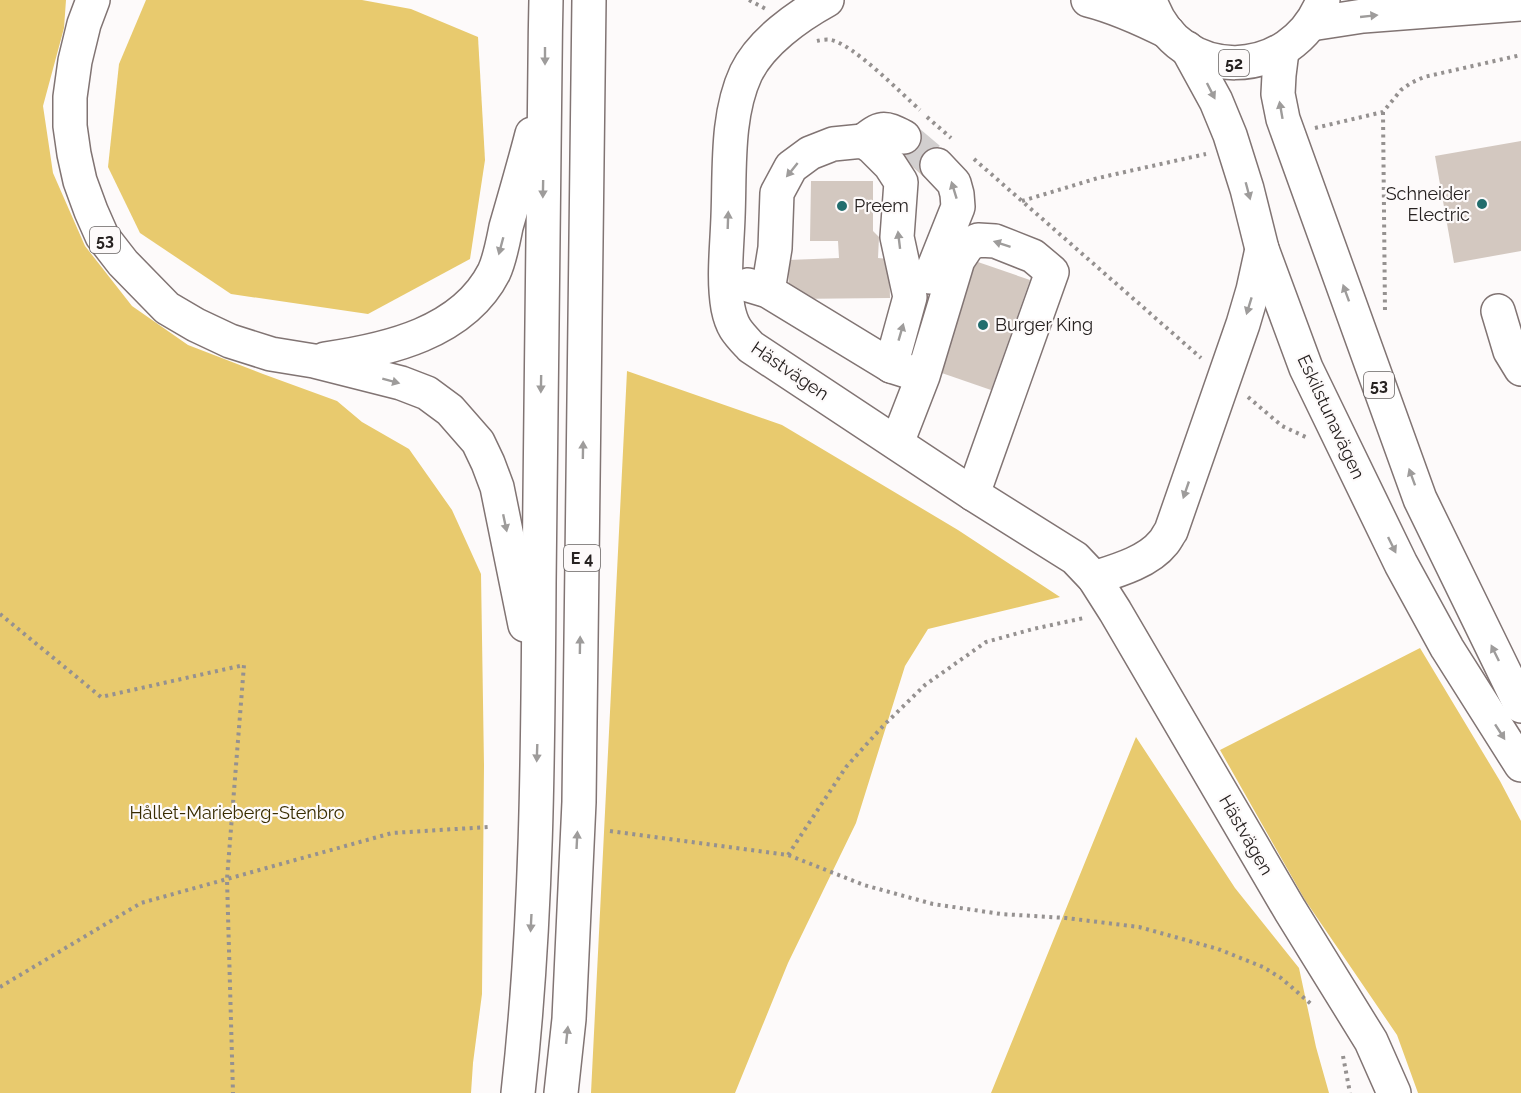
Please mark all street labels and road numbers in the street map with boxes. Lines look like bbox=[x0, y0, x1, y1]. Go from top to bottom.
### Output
road number: 52 bbox=[1219, 50, 1249, 76]
road number: 53 bbox=[90, 227, 120, 253]
street label: Hästvägen bbox=[747, 337, 833, 404]
street label: Eskilstunavägen bbox=[1293, 351, 1369, 482]
road number: 53 bbox=[1364, 372, 1394, 398]
road number: E 4 bbox=[564, 545, 600, 571]
street label: Hästvägen bbox=[1215, 791, 1278, 879]

